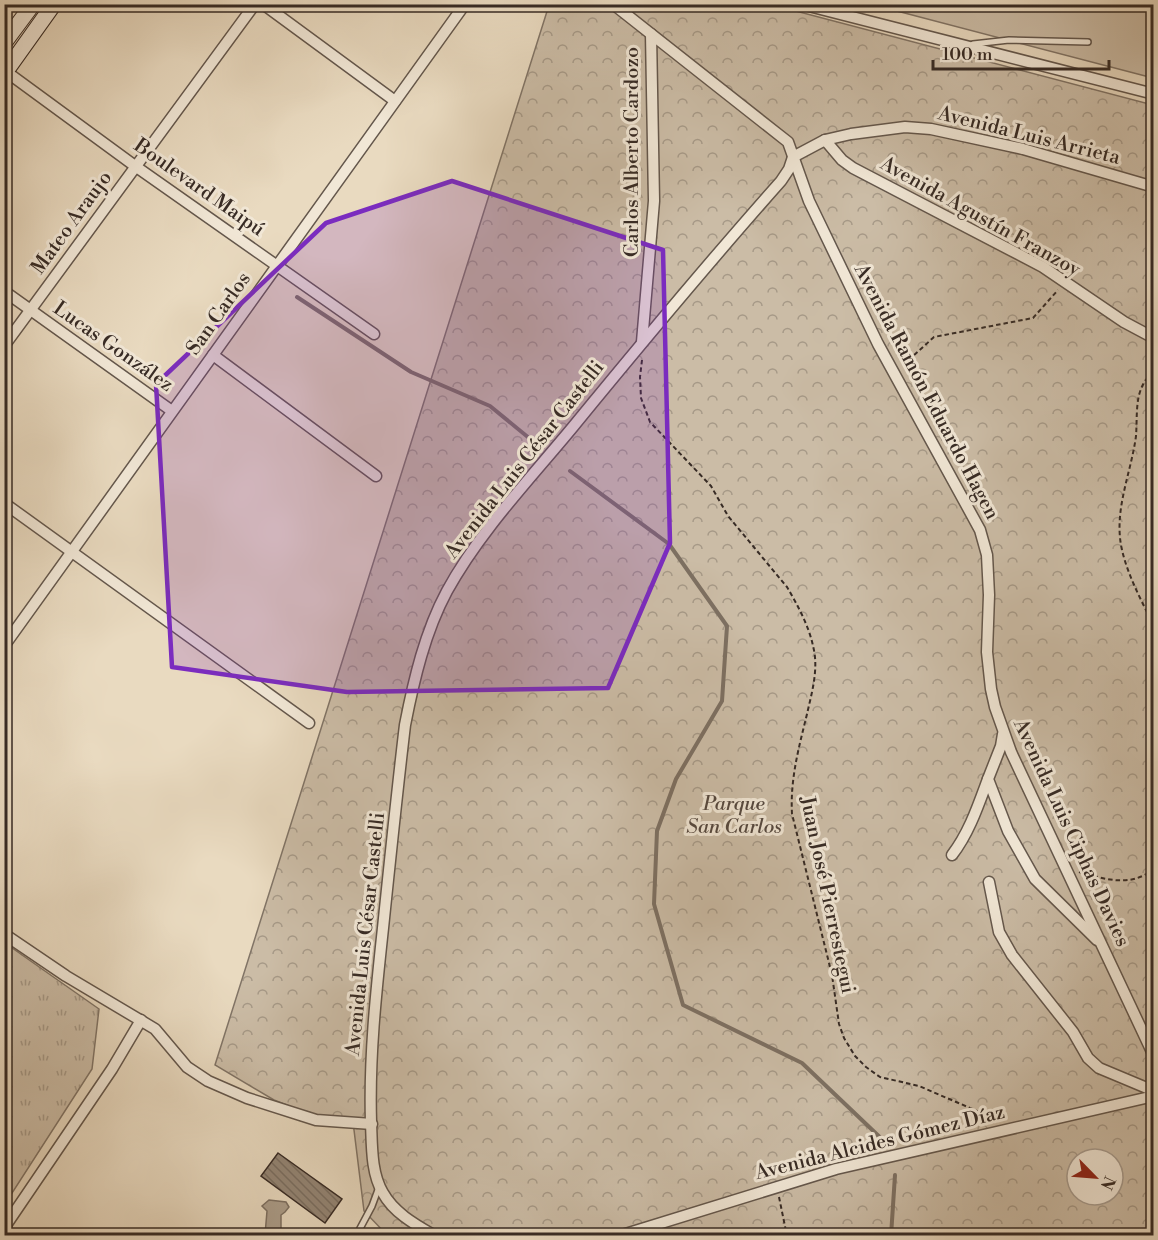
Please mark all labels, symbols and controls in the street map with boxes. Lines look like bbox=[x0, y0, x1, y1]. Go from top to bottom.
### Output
scale bar bbox=[933, 33, 1108, 71]
text: 100 m bbox=[942, 43, 993, 66]
street label: Carlos Alberto Cardozo bbox=[620, 47, 645, 257]
street label: Avenida Luis Arrieta bbox=[934, 101, 1123, 171]
street label: Boulevard Maipú bbox=[128, 133, 270, 243]
street label: Avenida Agustín Franzoy bbox=[875, 151, 1085, 283]
street label: Mateo Araujo bbox=[26, 166, 118, 280]
street label: Avenida Ramón Eduardo Hagen bbox=[847, 259, 1004, 524]
street label: San Carlos bbox=[181, 268, 257, 360]
street label: Lucas González bbox=[48, 296, 178, 398]
street label: Avenida Luis César Castelli bbox=[439, 356, 610, 565]
street label: Avenida Luis Ciphas Davies bbox=[1007, 714, 1135, 951]
park label: Parque San Carlos bbox=[686, 792, 782, 840]
street label: Juan José Pierrestegui bbox=[794, 793, 860, 996]
street label: Avenida Luis César Castelli bbox=[341, 811, 391, 1058]
street label: Avenida Alcides Gómez Díaz bbox=[752, 1100, 1007, 1186]
north arrow bbox=[1065, 1147, 1125, 1207]
text: N bbox=[1096, 1173, 1119, 1193]

